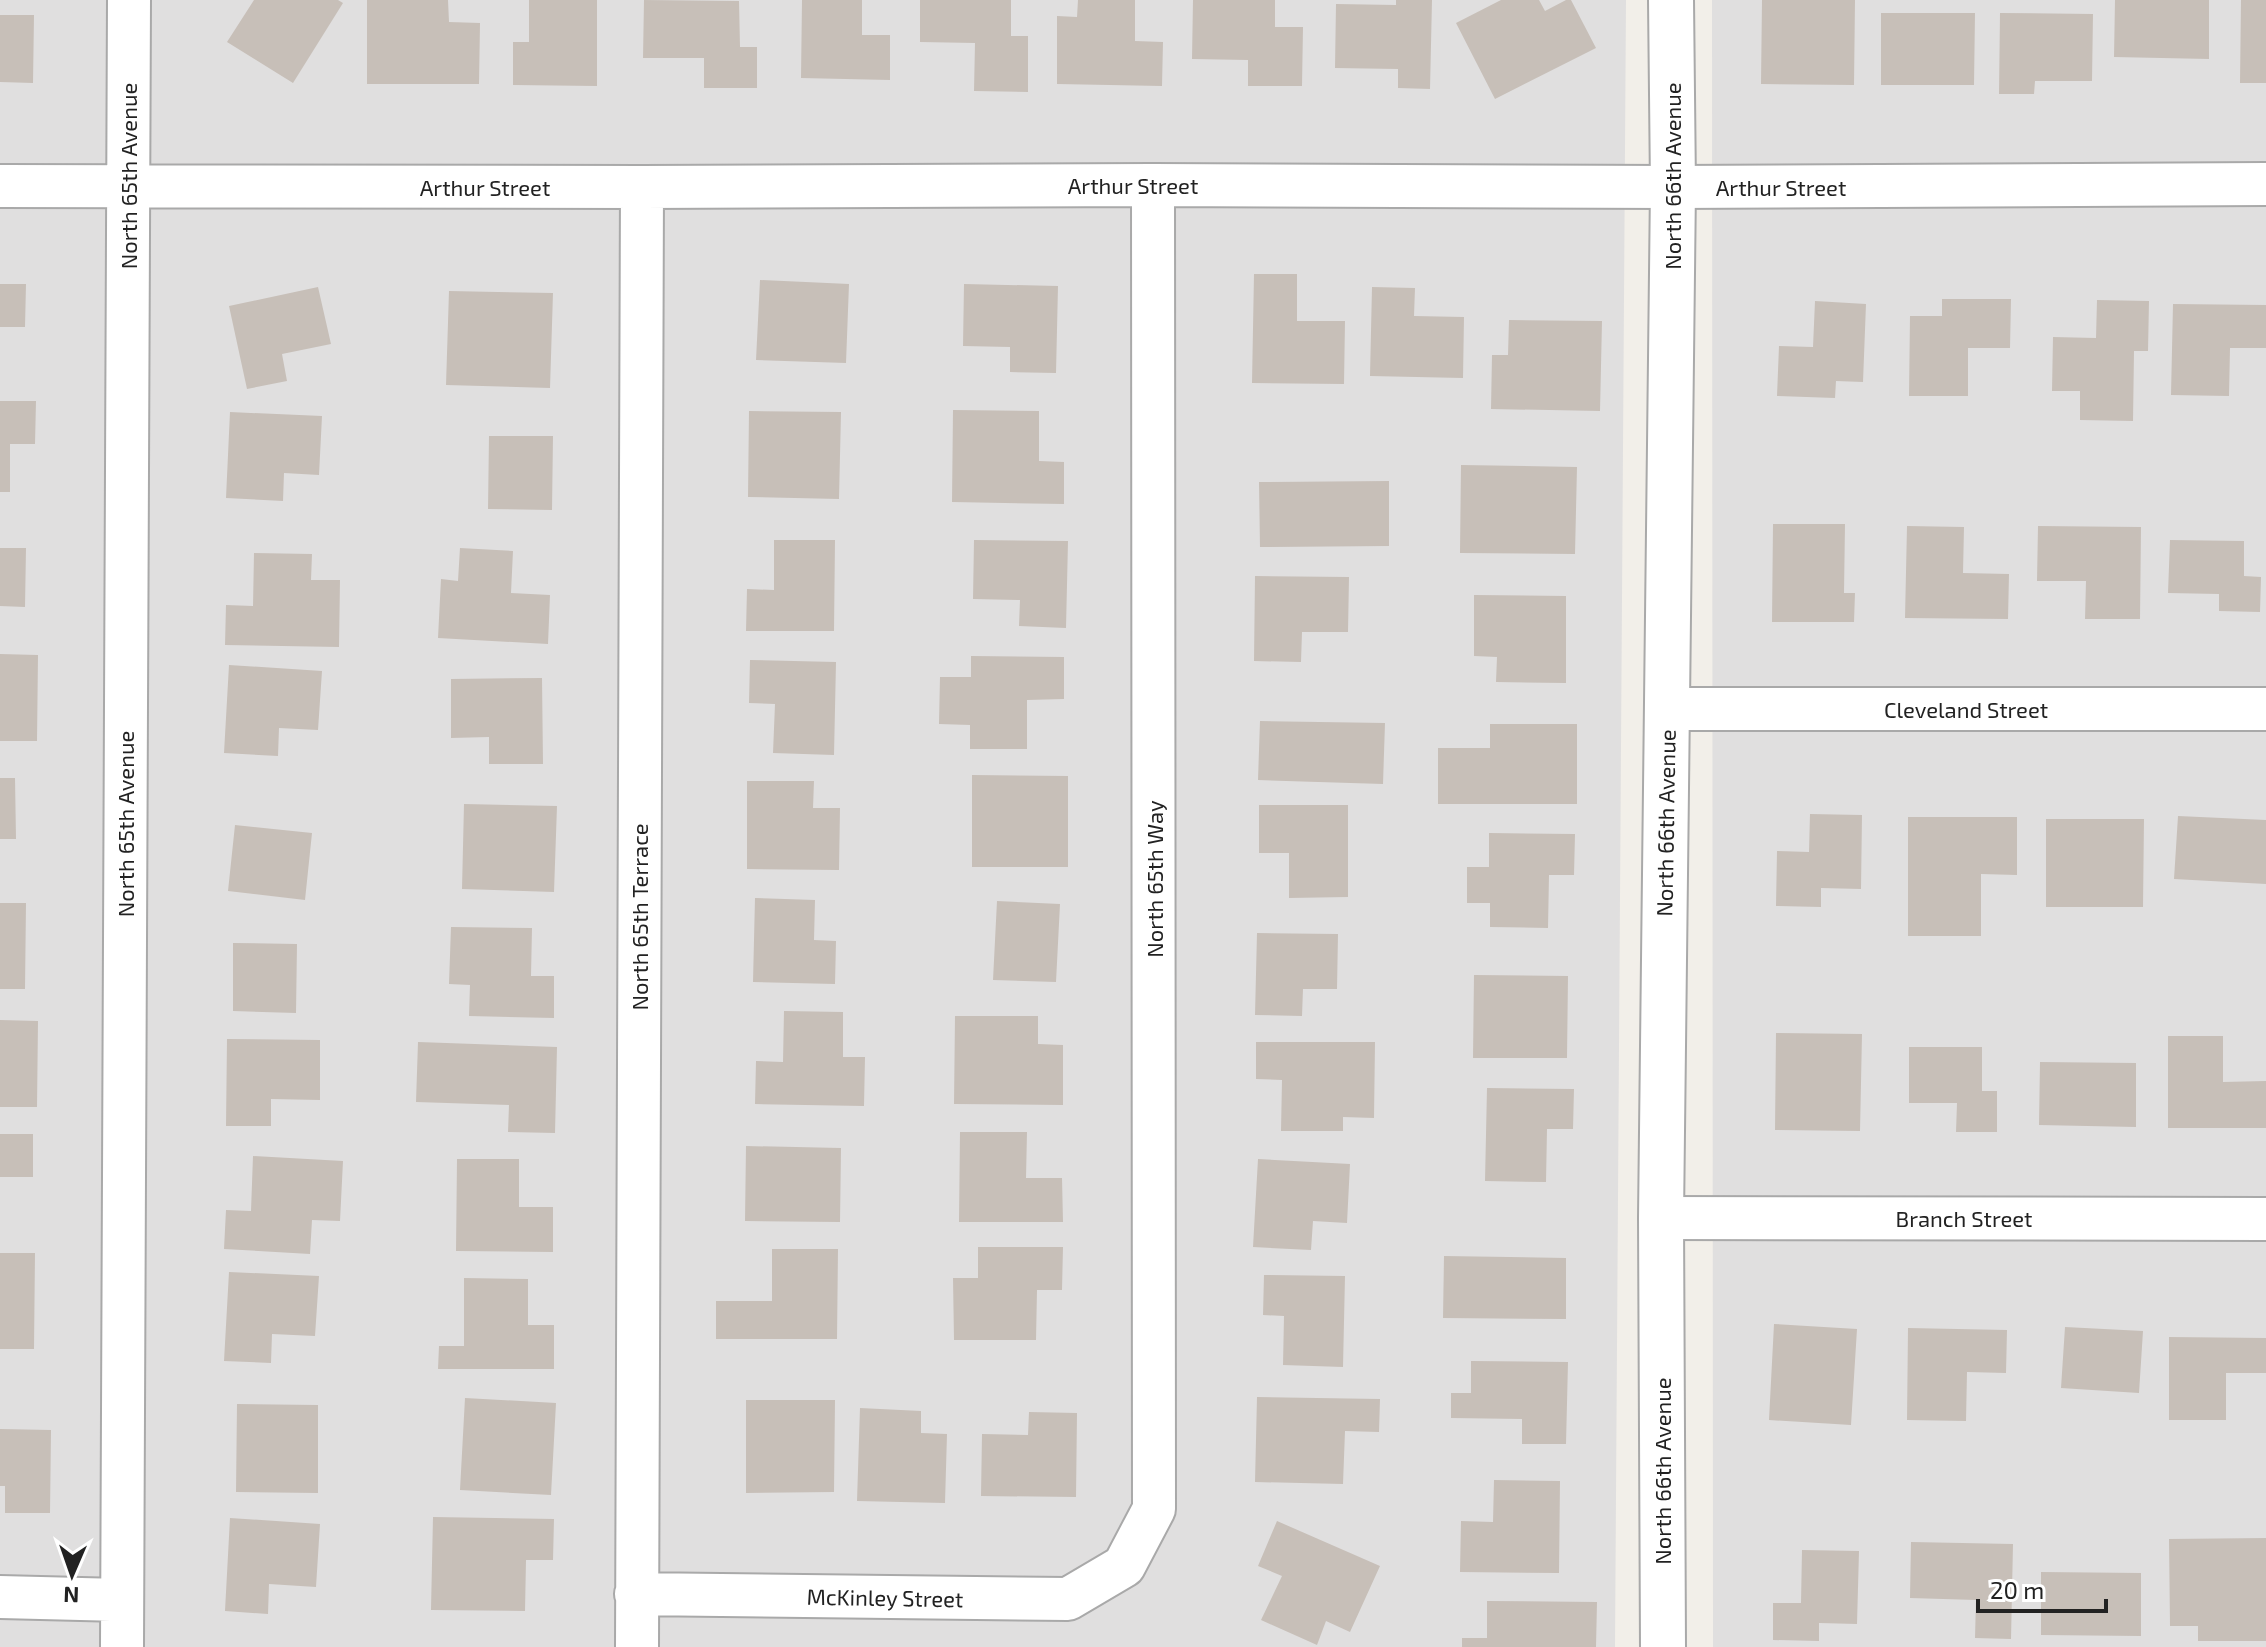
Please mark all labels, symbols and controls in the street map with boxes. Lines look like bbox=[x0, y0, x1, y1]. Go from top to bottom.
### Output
street label: North 66th Avenue bbox=[1659, 82, 1685, 270]
street label: North 65th Avenue bbox=[115, 83, 141, 269]
street label: Arthur Street bbox=[1068, 172, 1198, 198]
street label: Arthur Street bbox=[420, 174, 550, 200]
street label: Arthur Street bbox=[1716, 174, 1846, 200]
street label: Cleveland Street bbox=[1884, 696, 2048, 722]
street label: North 66th Avenue bbox=[1650, 729, 1680, 917]
street label: North 65th Avenue bbox=[112, 731, 138, 917]
street label: North 65th Way bbox=[1141, 800, 1167, 958]
street label: North 65th Terrace bbox=[626, 823, 652, 1011]
street label: Branch Street bbox=[1896, 1205, 2032, 1231]
street label: North 66th Avenue bbox=[1649, 1377, 1675, 1565]
north arrow bbox=[32, 1535, 112, 1615]
scale bar bbox=[1978, 1563, 2106, 1613]
text: 20 m bbox=[1990, 1575, 2044, 1604]
text: N bbox=[63, 1583, 80, 1609]
street label: McKinley Street bbox=[806, 1583, 964, 1611]

